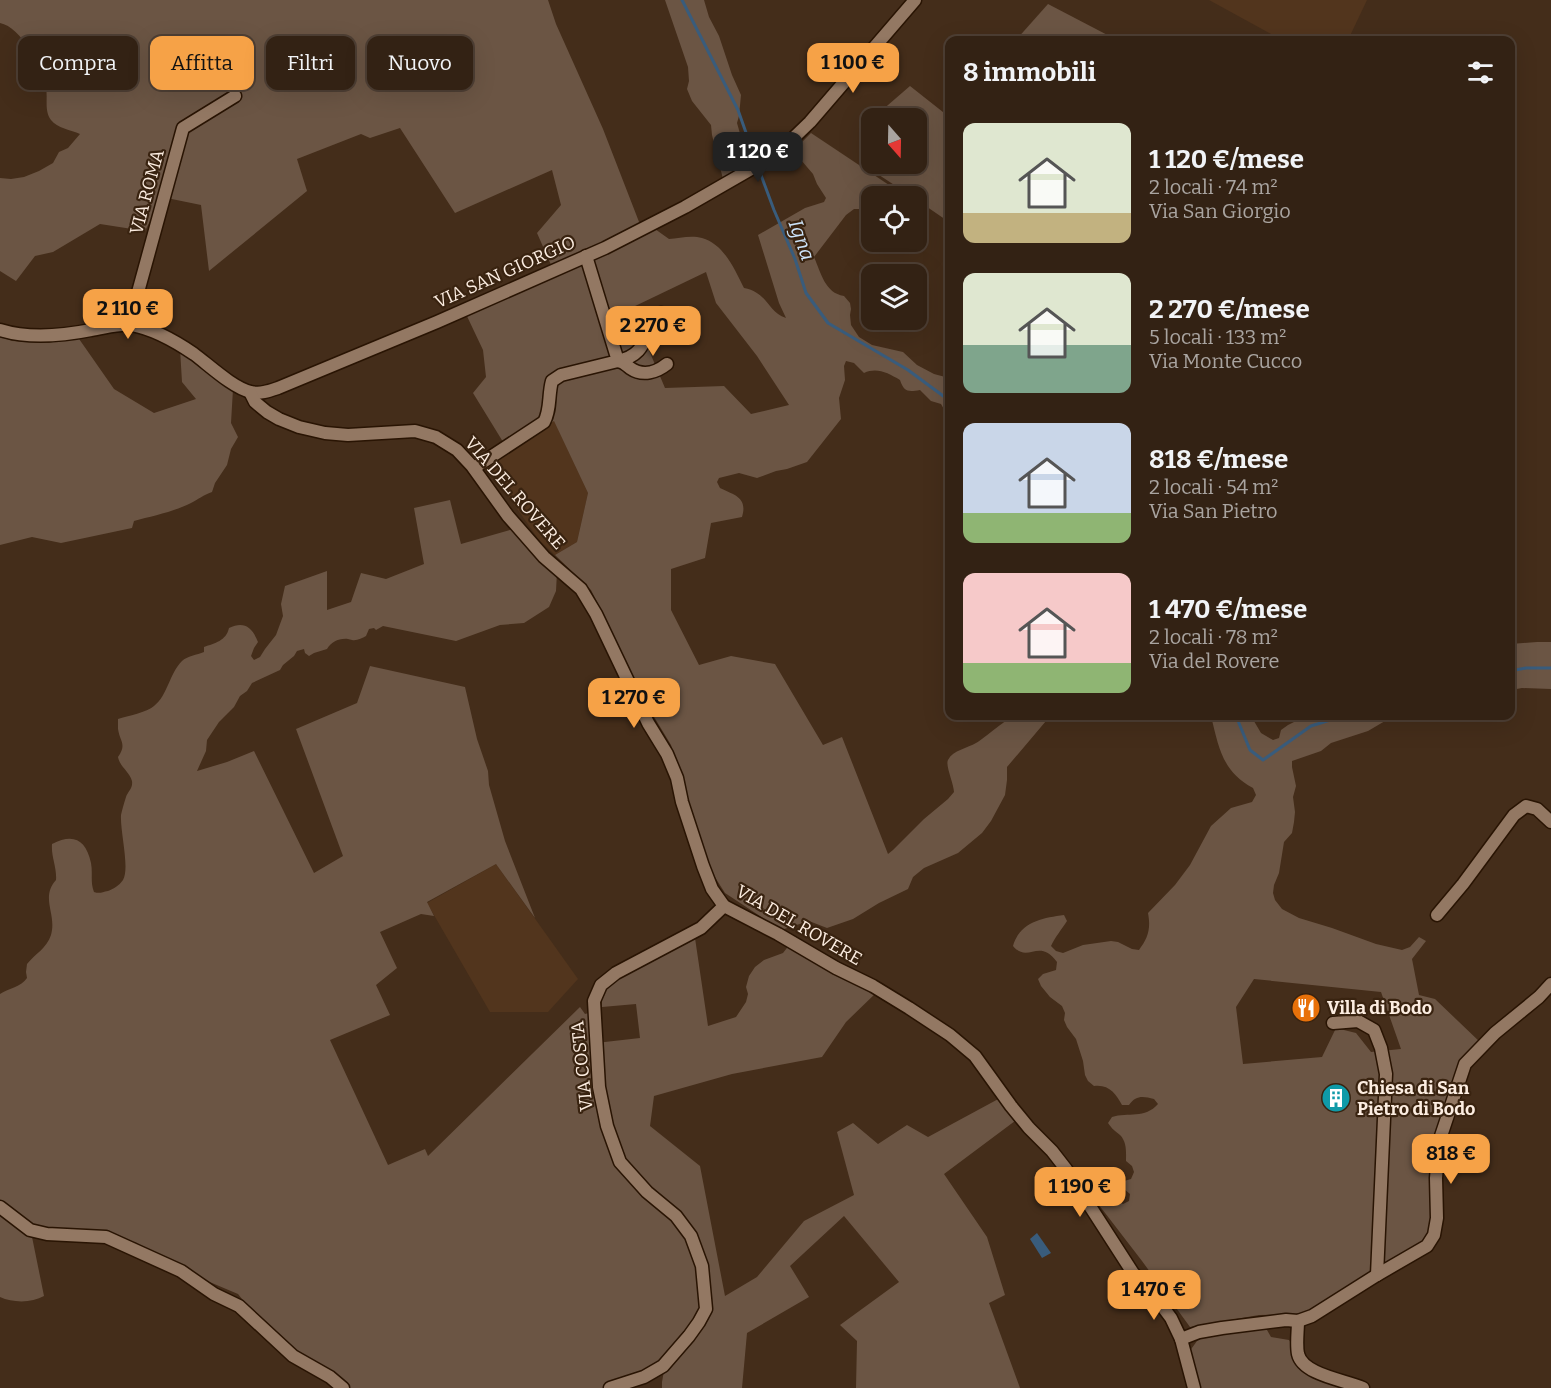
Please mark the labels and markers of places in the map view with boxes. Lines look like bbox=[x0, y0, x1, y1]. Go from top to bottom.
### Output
pin: 1 100 € bbox=[798, 43, 908, 94]
pin: 1 120 € bbox=[703, 132, 813, 183]
pin: 2 110 € bbox=[73, 289, 183, 340]
pin: 2 270 € bbox=[598, 306, 708, 357]
pin: 1 270 € bbox=[579, 678, 689, 729]
restaurant icon: Villa di Bodo bbox=[1290, 992, 1322, 1024]
place label: Villa di Bodo bbox=[1327, 997, 1432, 1019]
place label: Chiesa di San Pietro di Bodo bbox=[1357, 1077, 1475, 1120]
building icon: Chiesa di San Pietro di Bodo bbox=[1320, 1082, 1352, 1114]
pin: 818 € bbox=[1409, 1134, 1493, 1185]
pin: 1 190 € bbox=[1025, 1167, 1135, 1218]
pin: 1 470 € bbox=[1099, 1270, 1209, 1321]

